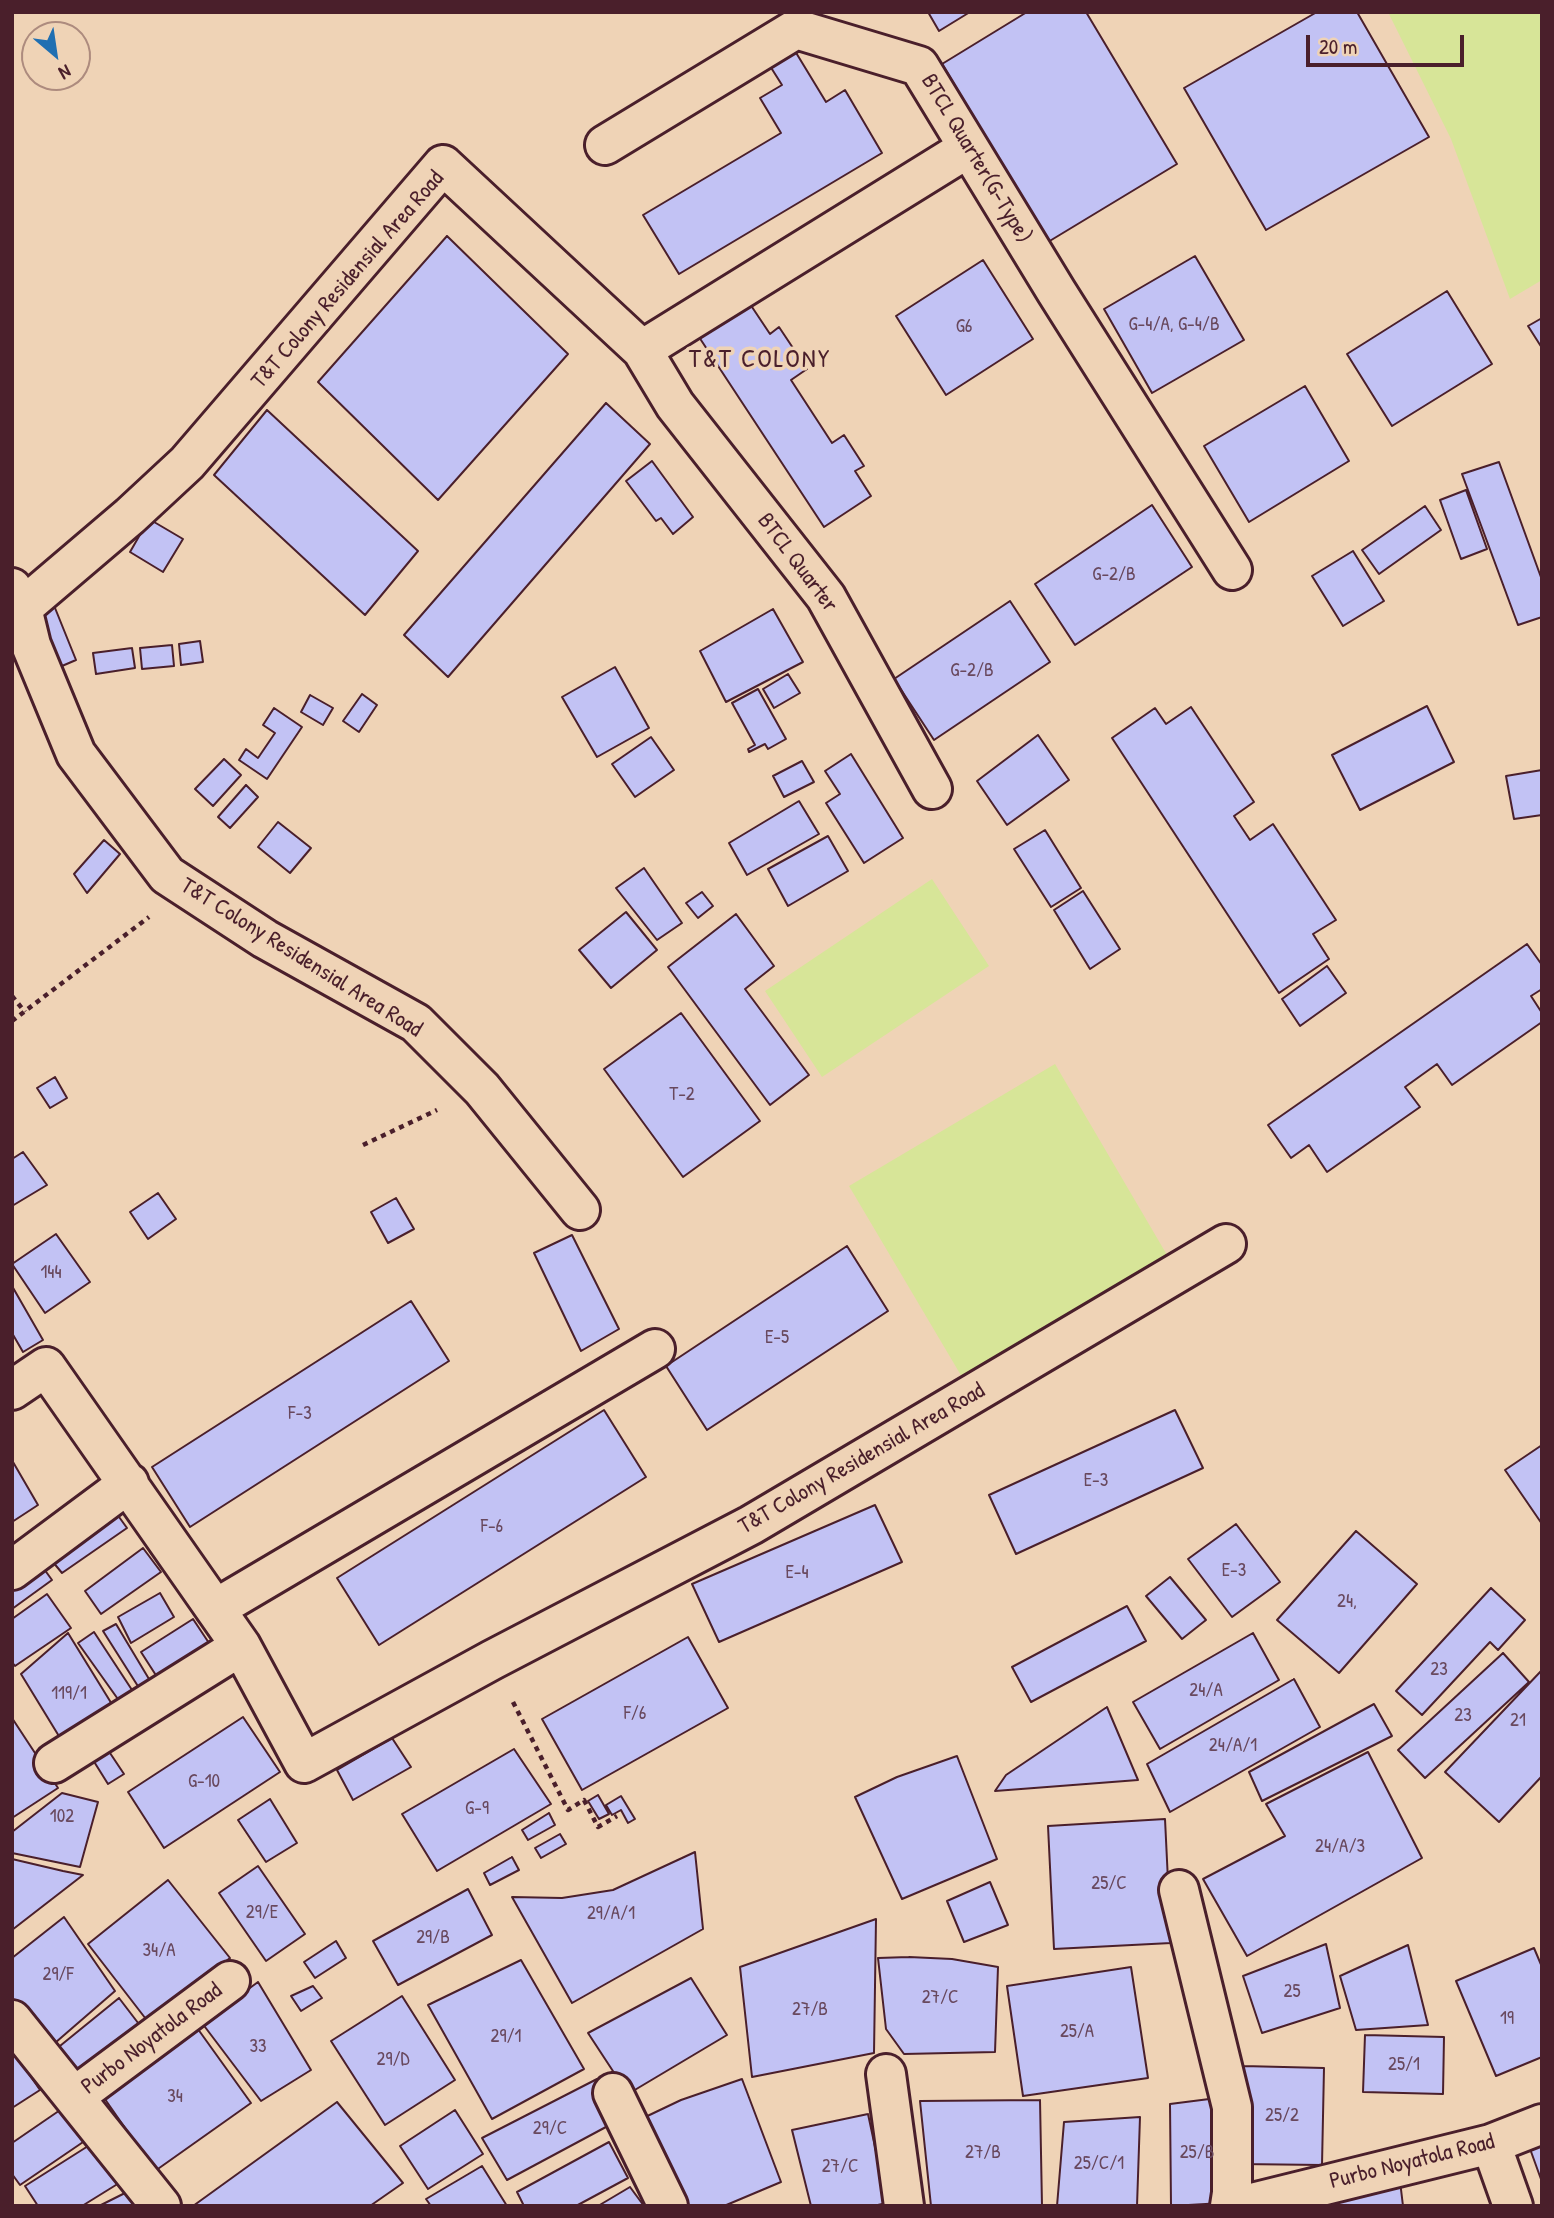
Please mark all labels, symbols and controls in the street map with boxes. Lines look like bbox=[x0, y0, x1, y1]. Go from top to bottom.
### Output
north arrow bbox=[21, 21, 91, 91]
scale bar bbox=[1309, 21, 1466, 65]
text: 20 m bbox=[1319, 32, 1357, 61]
text: N bbox=[54, 59, 76, 86]
street label: BTCL Quarter(G-Type) bbox=[915, 69, 1037, 249]
street label: T&T Colony Residensial Area Road bbox=[246, 165, 450, 395]
house number: G-4/A, G-4/B bbox=[1128, 314, 1220, 336]
house number: G6 bbox=[956, 316, 972, 338]
district label: T&T COLONY bbox=[690, 344, 830, 376]
street label: BTCL Quarter bbox=[751, 508, 843, 618]
house number: G-2/B bbox=[1092, 564, 1136, 586]
house number: G-2/B bbox=[950, 660, 994, 682]
street label: T&T Colony Residensial Area Road bbox=[175, 872, 427, 1044]
house number: T-2 bbox=[669, 1084, 695, 1106]
house number: 144 bbox=[40, 1262, 62, 1284]
house number: E-5 bbox=[765, 1327, 789, 1349]
street label: T&T Colony Residensial Area Road bbox=[734, 1377, 990, 1541]
house number: F-3 bbox=[288, 1403, 312, 1425]
house number: E-3 bbox=[1084, 1470, 1108, 1492]
house number: F-6 bbox=[481, 1516, 503, 1538]
house number: E-3 bbox=[1222, 1560, 1246, 1582]
house number: E-4 bbox=[785, 1562, 809, 1584]
house number: 24, bbox=[1337, 1591, 1357, 1613]
house number: 23 bbox=[1430, 1659, 1448, 1681]
house number: 24/A bbox=[1189, 1680, 1223, 1702]
house number: 119/1 bbox=[51, 1683, 87, 1705]
house number: F/6 bbox=[624, 1703, 646, 1725]
house number: 23 bbox=[1454, 1705, 1472, 1727]
house number: 21 bbox=[1510, 1710, 1526, 1732]
house number: 24/A/1 bbox=[1209, 1735, 1257, 1757]
house number: G-10 bbox=[188, 1771, 220, 1793]
house number: G-9 bbox=[465, 1798, 489, 1820]
house number: 102 bbox=[50, 1806, 74, 1828]
house number: 24/A/3 bbox=[1315, 1836, 1365, 1858]
house number: 25/C bbox=[1091, 1873, 1127, 1895]
house number: 29/E bbox=[246, 1902, 278, 1924]
house number: 29/A/1 bbox=[587, 1903, 635, 1925]
house number: 29/B bbox=[416, 1927, 450, 1949]
house number: 34/A bbox=[143, 1940, 175, 1962]
house number: 29/F bbox=[42, 1964, 74, 1986]
street label: Purbo Noyatola Road bbox=[76, 1977, 228, 2101]
house number: 25 bbox=[1284, 1981, 1300, 2003]
house number: 27/C bbox=[922, 1987, 958, 2009]
house number: 27/B bbox=[792, 1999, 828, 2021]
house number: 19 bbox=[1500, 2008, 1514, 2030]
house number: 25/A bbox=[1060, 2021, 1094, 2043]
house number: 29/1 bbox=[491, 2026, 521, 2048]
house number: 33 bbox=[249, 2036, 267, 2058]
house number: 29/D bbox=[377, 2049, 409, 2071]
house number: 25/1 bbox=[1388, 2054, 1420, 2076]
house number: 34 bbox=[167, 2086, 183, 2108]
house number: 25/2 bbox=[1265, 2105, 1299, 2127]
house number: 29/C bbox=[533, 2118, 567, 2140]
street label: Purbo Noyatola Road bbox=[1327, 2128, 1497, 2196]
house number: 27/B bbox=[965, 2142, 1001, 2164]
house number: 25/B bbox=[1180, 2142, 1214, 2164]
house number: 25/C/1 bbox=[1074, 2153, 1124, 2175]
house number: 27/C bbox=[822, 2156, 858, 2178]

